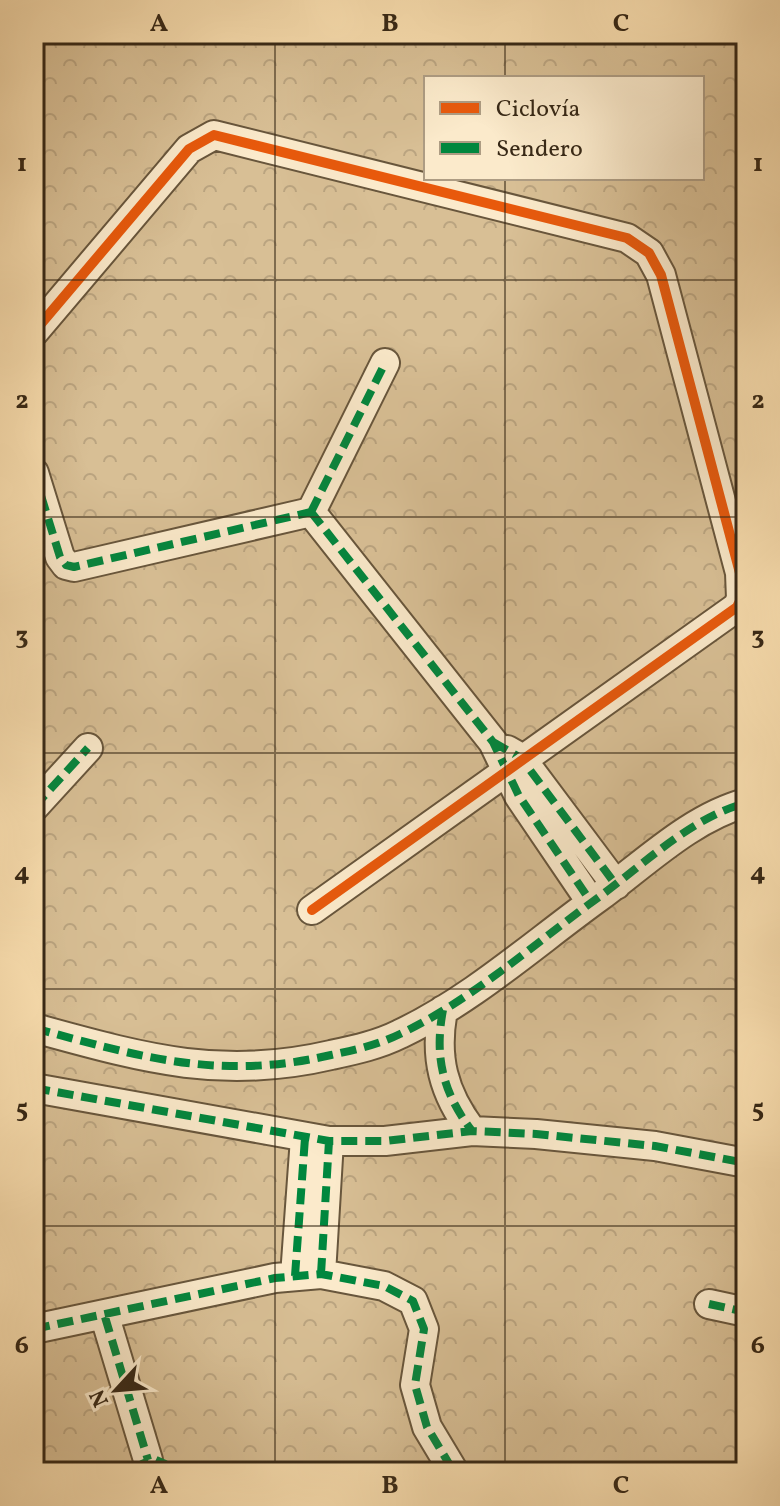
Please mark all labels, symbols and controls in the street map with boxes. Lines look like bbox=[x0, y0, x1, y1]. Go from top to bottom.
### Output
text: A bbox=[150, 6, 169, 42]
text: B bbox=[381, 6, 399, 42]
text: C bbox=[613, 6, 629, 42]
legend bbox=[424, 76, 704, 180]
text: Ciclovía bbox=[496, 93, 581, 127]
text: Sendero bbox=[496, 133, 583, 167]
text: 1 bbox=[17, 146, 27, 182]
text: 1 bbox=[753, 146, 763, 182]
text: 2 bbox=[15, 383, 29, 419]
text: 2 bbox=[751, 383, 765, 419]
text: 3 bbox=[15, 619, 29, 655]
text: 3 bbox=[751, 619, 765, 655]
text: 4 bbox=[14, 855, 30, 891]
text: 4 bbox=[750, 855, 766, 891]
text: 5 bbox=[16, 1092, 28, 1128]
text: 5 bbox=[752, 1092, 764, 1128]
text: 6 bbox=[15, 1328, 29, 1364]
text: 6 bbox=[751, 1328, 765, 1364]
north arrow bbox=[76, 1350, 156, 1430]
text: N bbox=[83, 1384, 118, 1412]
text: A bbox=[150, 1468, 169, 1504]
text: B bbox=[381, 1468, 399, 1504]
text: C bbox=[613, 1468, 629, 1504]

